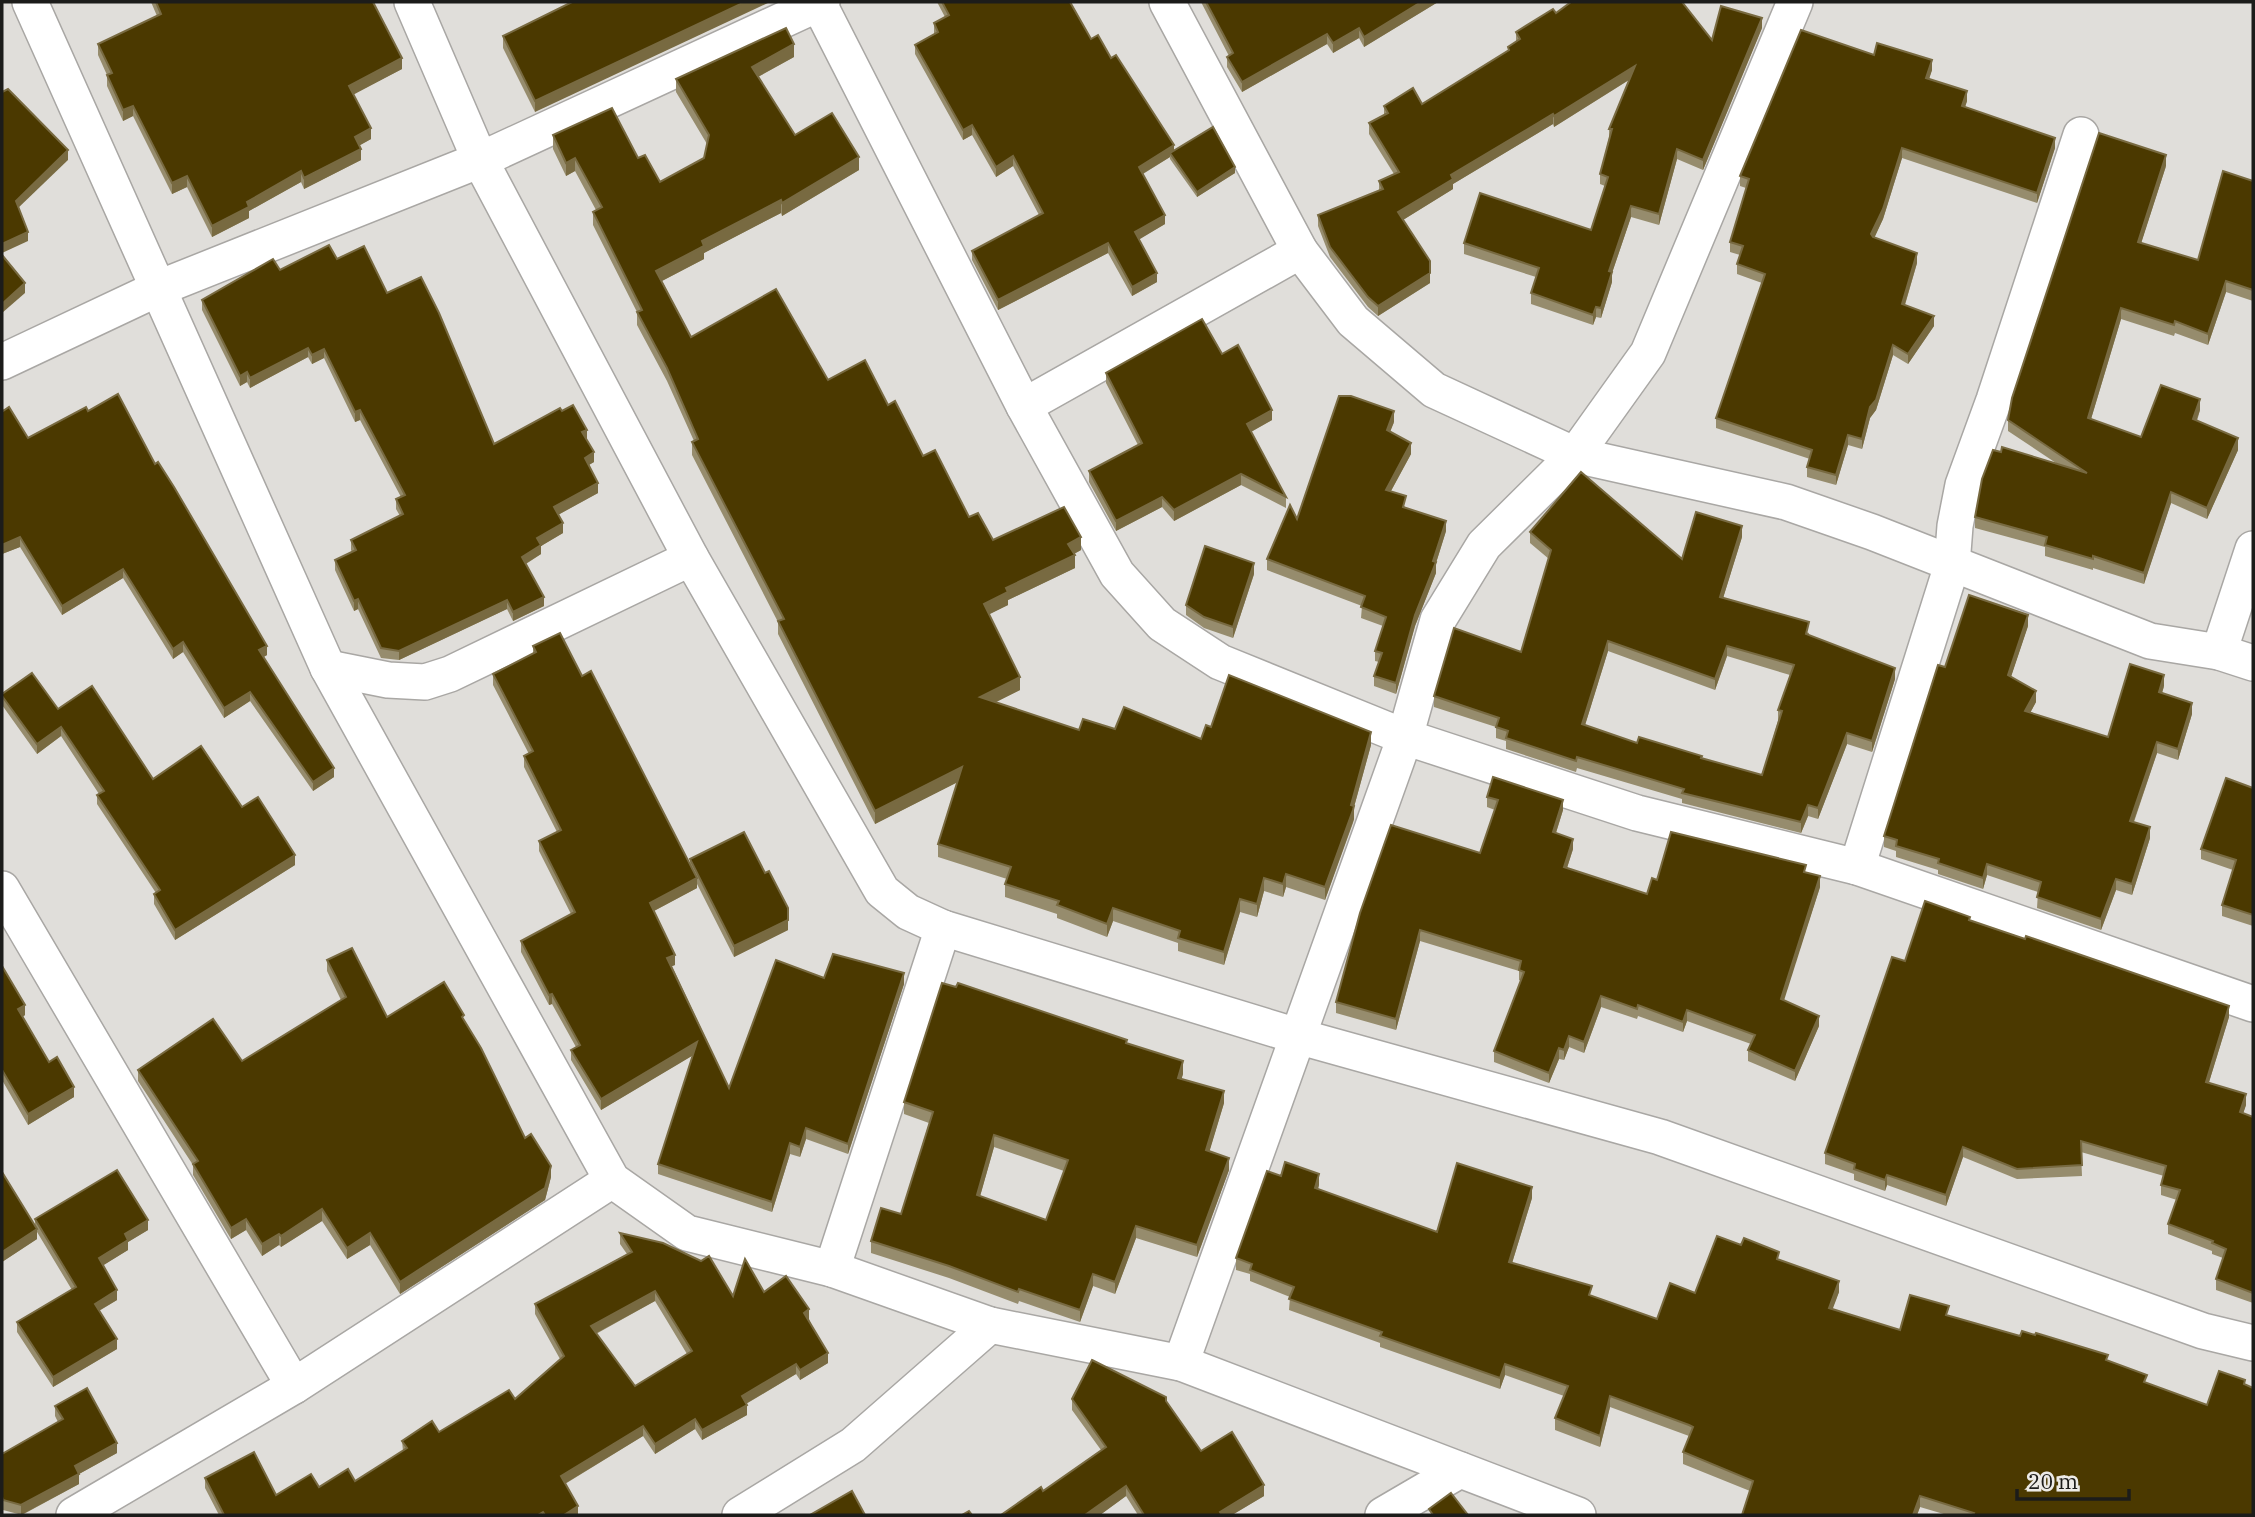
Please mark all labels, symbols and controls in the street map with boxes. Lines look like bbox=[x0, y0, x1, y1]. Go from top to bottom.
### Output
scale bar bbox=[2017, 1458, 2129, 1502]
text: 20 m bbox=[2028, 1467, 2078, 1495]

